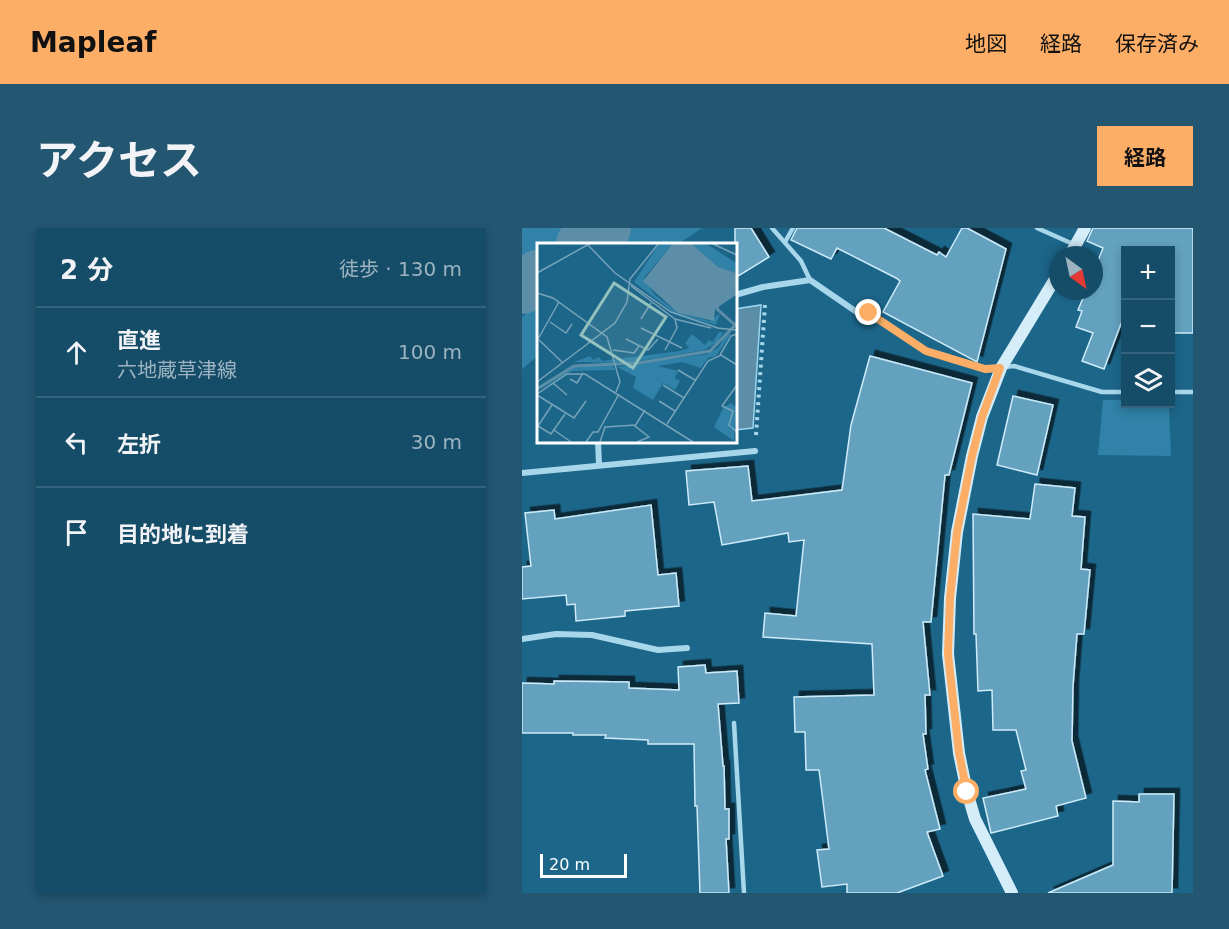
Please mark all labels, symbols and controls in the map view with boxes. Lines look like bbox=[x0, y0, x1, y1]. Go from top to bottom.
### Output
text: Mapleaf bbox=[30, 26, 156, 59]
text: 地図 bbox=[965, 32, 1007, 56]
text: 経路 bbox=[1040, 32, 1082, 56]
text: 保存済み bbox=[1115, 32, 1199, 56]
button: 経路 bbox=[1097, 126, 1193, 186]
text: アクセス bbox=[36, 136, 202, 185]
inset map bbox=[537, 243, 736, 442]
north arrow bbox=[1049, 246, 1103, 300]
map controls bbox=[1121, 246, 1175, 408]
button: + bbox=[1121, 246, 1175, 300]
text: 2 分 bbox=[60, 255, 113, 285]
text: 徒歩 · 130 m bbox=[339, 257, 462, 281]
route end bbox=[855, 299, 881, 325]
button: − bbox=[1121, 300, 1175, 354]
text: 直進 bbox=[117, 328, 161, 353]
icon: ahead bbox=[60, 336, 93, 369]
text: 100 m bbox=[398, 340, 462, 364]
button: layers bbox=[1121, 354, 1175, 408]
text: 六地蔵草津線 bbox=[117, 358, 237, 382]
icon: left bbox=[60, 426, 93, 459]
text: 30 m bbox=[411, 430, 462, 454]
text: 左折 bbox=[117, 432, 161, 457]
icon: arrive bbox=[60, 516, 93, 549]
text: 目的地に到着 bbox=[117, 522, 249, 547]
route start bbox=[953, 778, 979, 804]
scale bar bbox=[540, 851, 627, 878]
text: 20 m bbox=[549, 855, 590, 874]

